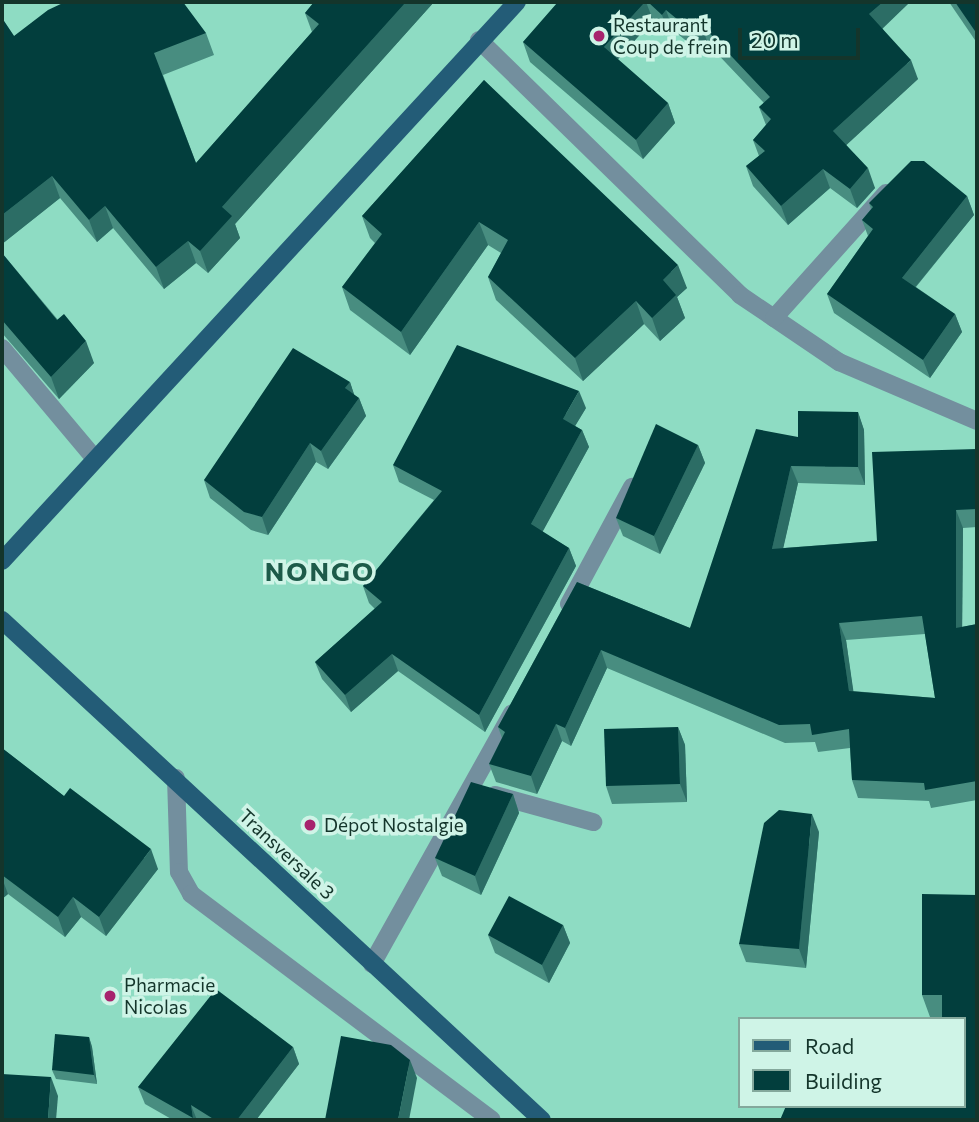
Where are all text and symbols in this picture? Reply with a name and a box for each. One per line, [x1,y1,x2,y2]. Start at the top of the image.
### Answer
place label: Restaurant Coup de frein [613,14,728,58]
scale bar [741,14,864,58]
text: 20 m [751,27,799,52]
marker: Restaurant Coup de frein [591,28,607,44]
district label: NONGO [265,555,375,587]
street label: Transversale 3 [235,804,339,904]
place label: Dépot Nostalgie [324,814,464,836]
marker: Dépot Nostalgie [302,817,318,833]
place label: Pharmacie Nicolas [124,974,215,1018]
marker: Pharmacie Nicolas [102,988,118,1004]
legend [738,1017,965,1108]
text: Road [805,1033,854,1058]
text: Building [805,1068,882,1093]

